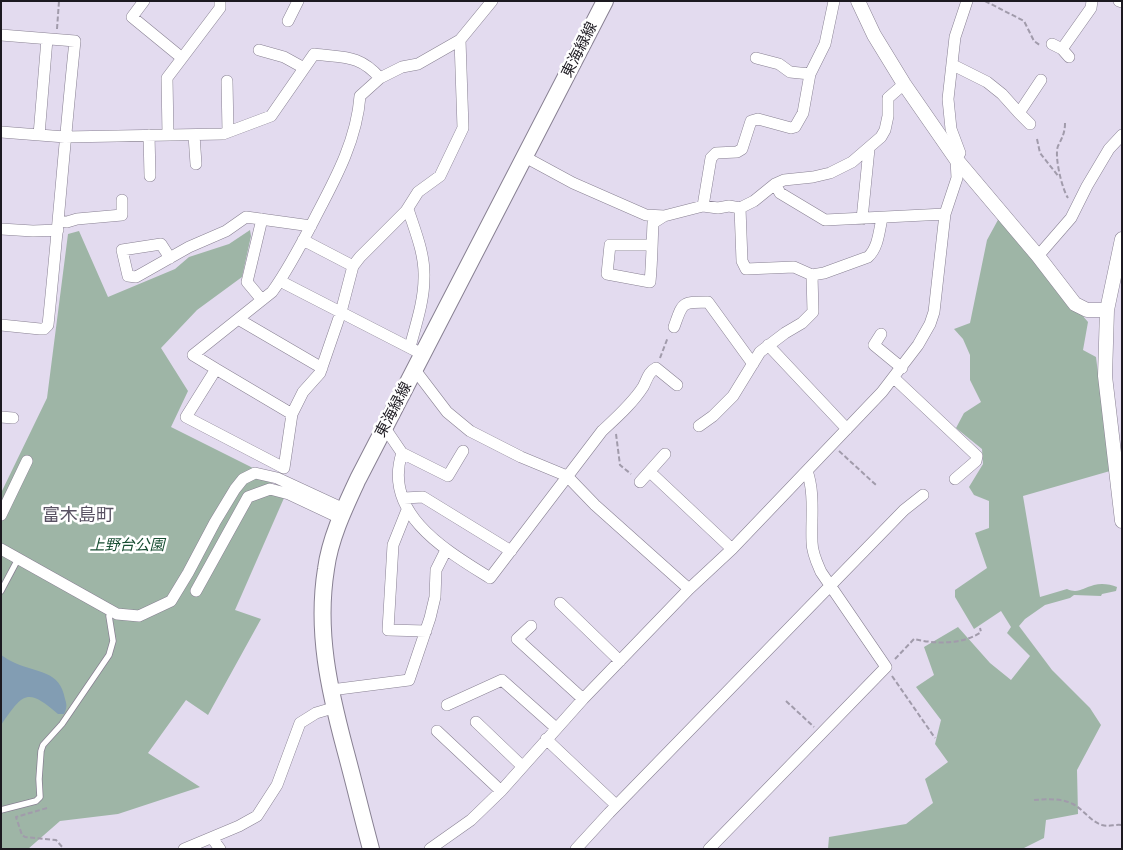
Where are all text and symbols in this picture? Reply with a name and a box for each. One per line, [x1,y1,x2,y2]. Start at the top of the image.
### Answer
street label: 東海緑線 [558,19,602,81]
street label: 東海緑線 [372,379,416,441]
district label: 富木島町 [42,505,114,527]
park label: 上野台公園 [90,537,164,555]

